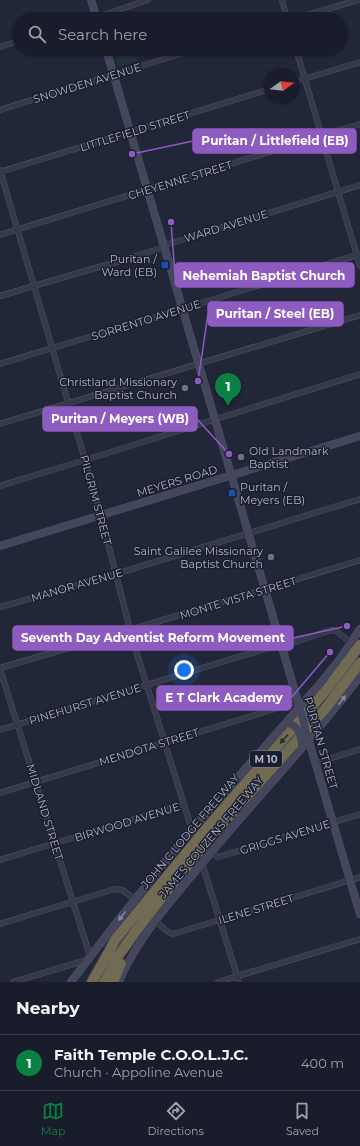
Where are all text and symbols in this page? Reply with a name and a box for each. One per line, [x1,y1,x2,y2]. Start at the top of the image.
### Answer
search box [12,12,348,56]
icon: search [26,23,48,45]
text: Search here [58,25,147,44]
street label: SNOWDEN AVENUE [31,60,143,106]
north arrow [264,68,300,104]
street label: LITTLEFIELD STREET [78,107,192,154]
callout: Puritan / Littlefield (EB) [193,129,356,153]
text: Puritan / Littlefield (EB) [201,133,349,148]
street label: CHEYENNE STREET [126,157,234,203]
street label: WARD AVENUE [182,207,270,245]
place label: Puritan / Ward (EB) [101,252,158,279]
marker: Puritan / Ward (EB) [160,260,170,270]
callout: Nehemiah Baptist Church [175,263,354,287]
text: Nehemiah Baptist Church [183,268,345,283]
street label: SORRENTO AVENUE [89,297,203,343]
callout: Puritan / Steel (EB) [208,302,343,326]
text: Puritan / Steel (EB) [216,306,334,321]
pin: 1 [215,373,241,406]
place label: Christland Missionary Baptist Church [59,375,177,402]
marker: Christland Missionary Baptist Church [180,383,190,393]
callout: Puritan / Meyers (WB) [43,407,197,431]
text: Puritan / Meyers (WB) [51,411,189,426]
place label: Old Landmark Baptist [249,444,329,471]
marker: Old Landmark Baptist [236,452,246,462]
street label: PILGRIM STREET [77,453,115,547]
street label: MEYERS ROAD [135,462,219,500]
place label: Puritan / Meyers (EB) [240,480,305,507]
marker: Puritan / Meyers (EB) [227,488,237,498]
place label: Saint Galilee Missionary Baptist Church [134,544,263,571]
marker: Saint Galilee Missionary Baptist Church [266,552,276,562]
street label: MANOR AVENUE [30,565,124,605]
street label: MONTE VISTA STREET [178,573,299,622]
callout: Seventh Day Adventist Reform Movement [13,626,293,650]
text: Seventh Day Adventist Reform Movement [21,630,286,645]
your location [174,660,194,680]
street label: PINEHURST AVENUE [27,680,143,728]
callout: E T Clark Academy [157,686,291,710]
text: E T Clark Academy [165,690,284,705]
street label: PURITAN STREET [301,695,341,791]
one-way arrow [337,695,346,706]
street label: MENDOTA STREET [97,725,201,769]
one-way arrow [280,734,289,744]
road number: M 10 [250,751,282,767]
street label: MIDLAND STREET [24,762,67,863]
street label: JOHN C LODGE FREEWAY [137,771,242,892]
street label: JAMES COUZENS FREEWAY [155,773,266,902]
street label: BIRWOOD AVENUE [73,799,181,845]
street label: GRIGGS AVENUE [238,817,332,857]
street label: ILENE STREET [217,891,296,927]
one-way arrow [117,910,126,921]
text: Nearby [16,998,80,1018]
text: Faith Temple C.O.O.L.J.C. [54,1045,248,1064]
text: 1 [26,1055,32,1071]
text: 400 m [301,1055,344,1071]
text: Church · Appoline Avenue [54,1064,223,1080]
tab: Map [41,1100,65,1138]
tab: Directions [148,1100,204,1138]
tab: Saved [286,1100,319,1138]

